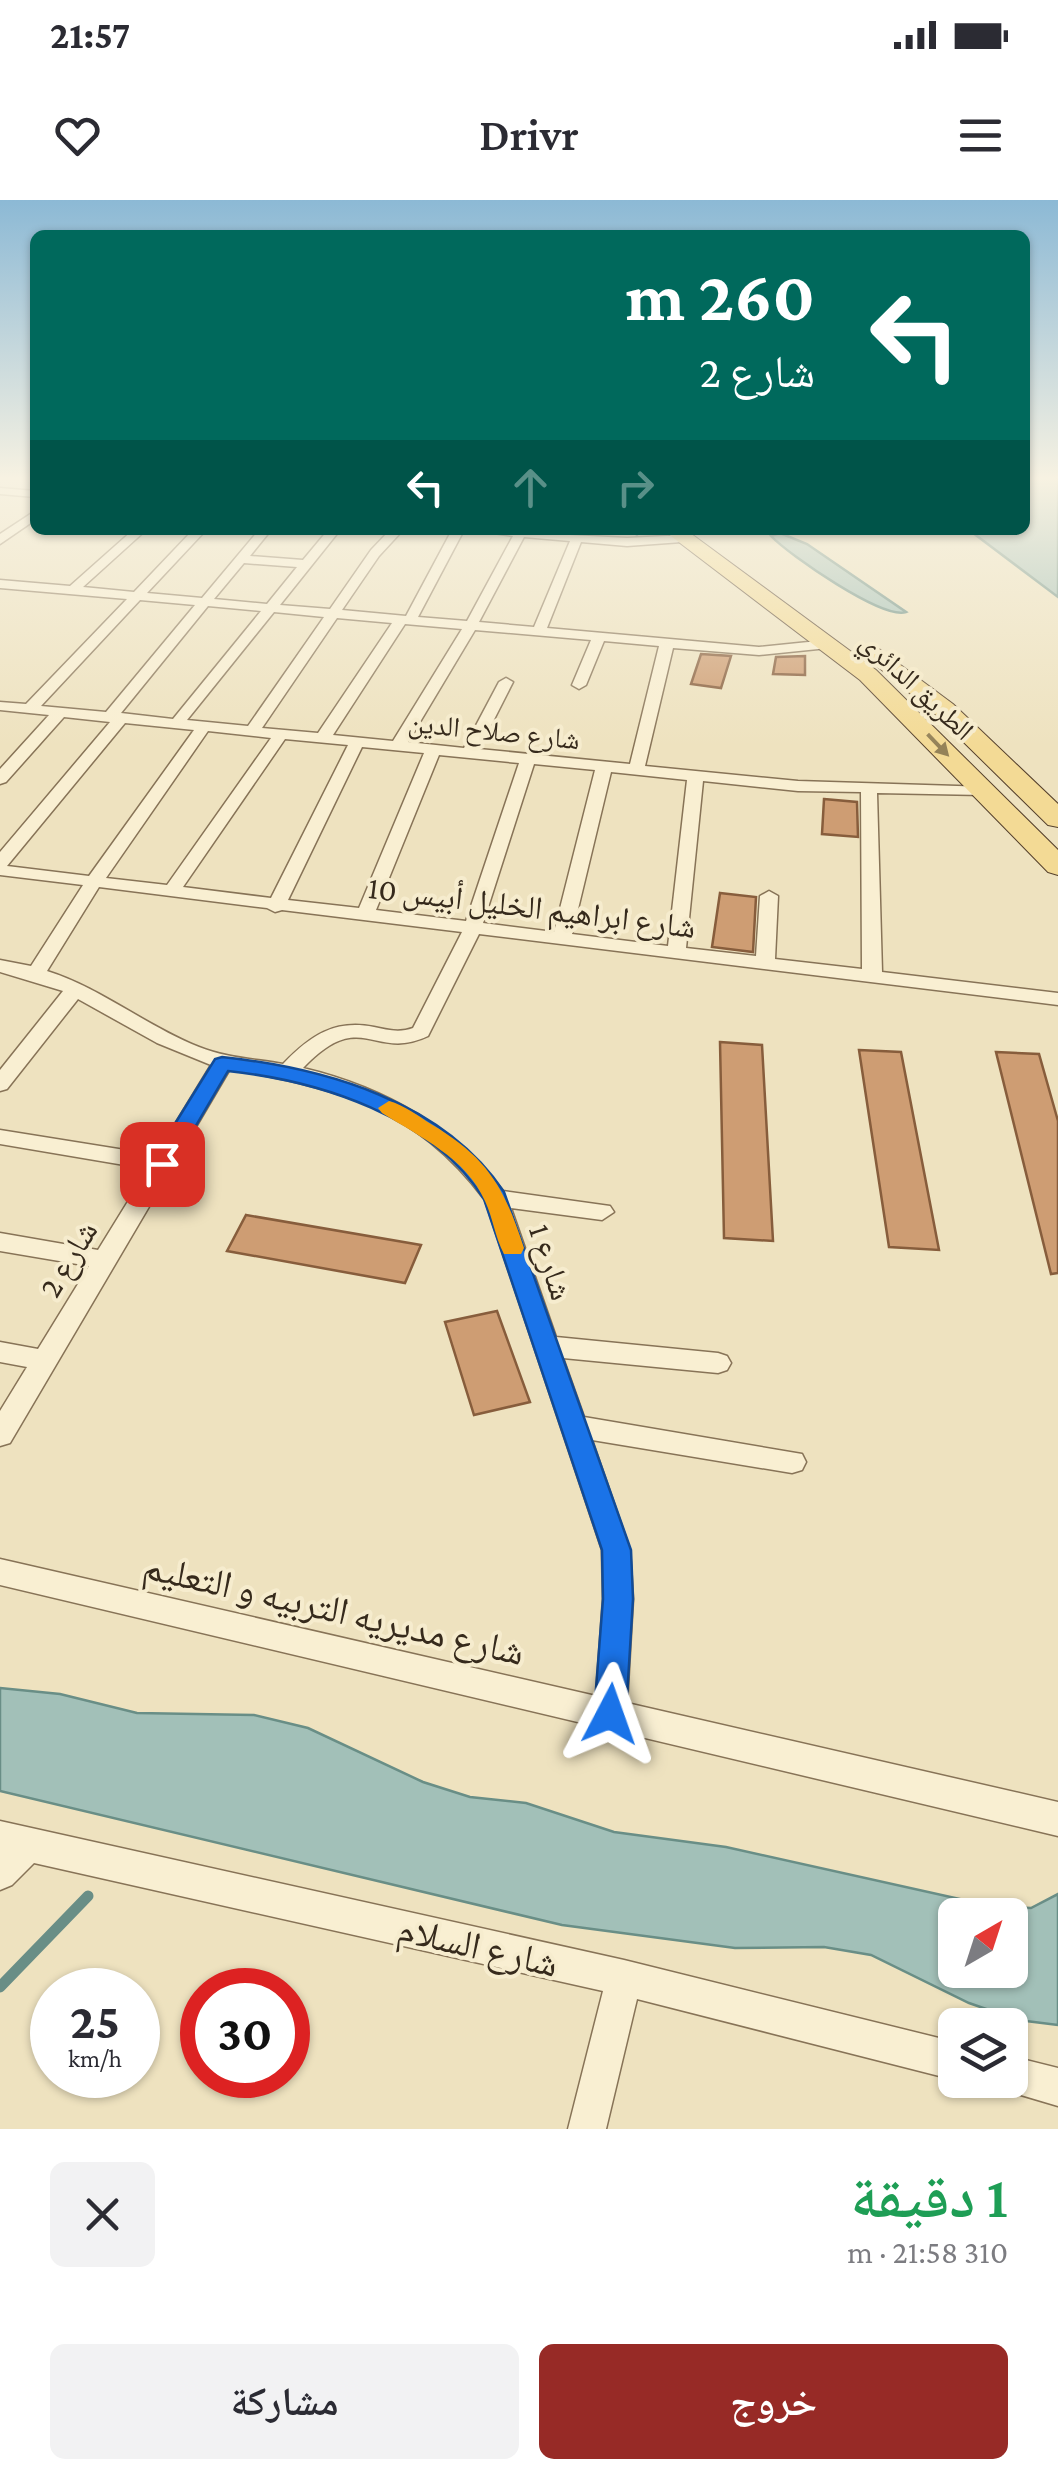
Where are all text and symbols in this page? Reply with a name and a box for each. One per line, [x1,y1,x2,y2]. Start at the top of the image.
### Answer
text: 21:57 [50,14,130,56]
icon: heart [50,108,105,163]
icon: menu [953,108,1008,163]
text: Drivr [479,110,579,160]
text: 260 m [626,257,815,335]
icon: left [850,270,980,400]
text: شارع 2 [700,347,815,397]
icon: left [398,460,453,515]
icon: ahead [503,460,558,515]
icon: right [608,460,663,515]
street label: الطريق الدائري [849,626,980,751]
street label: شارع صلاح الدين [406,707,581,757]
one-way arrow [926,733,950,756]
street label: شارع ابراهيم الخليل أبيس 10 [366,869,698,948]
pin [120,1122,205,1207]
icon: arrive [135,1137,190,1192]
street label: شارع 2 [31,1215,106,1304]
street label: شارع 1 [520,1220,580,1305]
street label: شارع مديريه التربيه و التعليم [139,1545,528,1677]
position arrow [558,1662,662,1766]
north arrow [938,1898,1028,1988]
map controls [938,1898,1028,2098]
street label: شارع السلام [393,1907,562,1989]
speed limit sign: 30 [180,1968,310,2098]
text: 25 [70,1993,120,2049]
button: layers [938,2008,1028,2098]
text: km/h [68,2045,122,2072]
button: close [50,2162,155,2267]
text: 1 دقيقة [850,2163,1008,2230]
text: 310 m · 21:58 [847,2234,1008,2270]
button: مشاركة [50,2344,519,2459]
button: خروج [539,2344,1008,2459]

